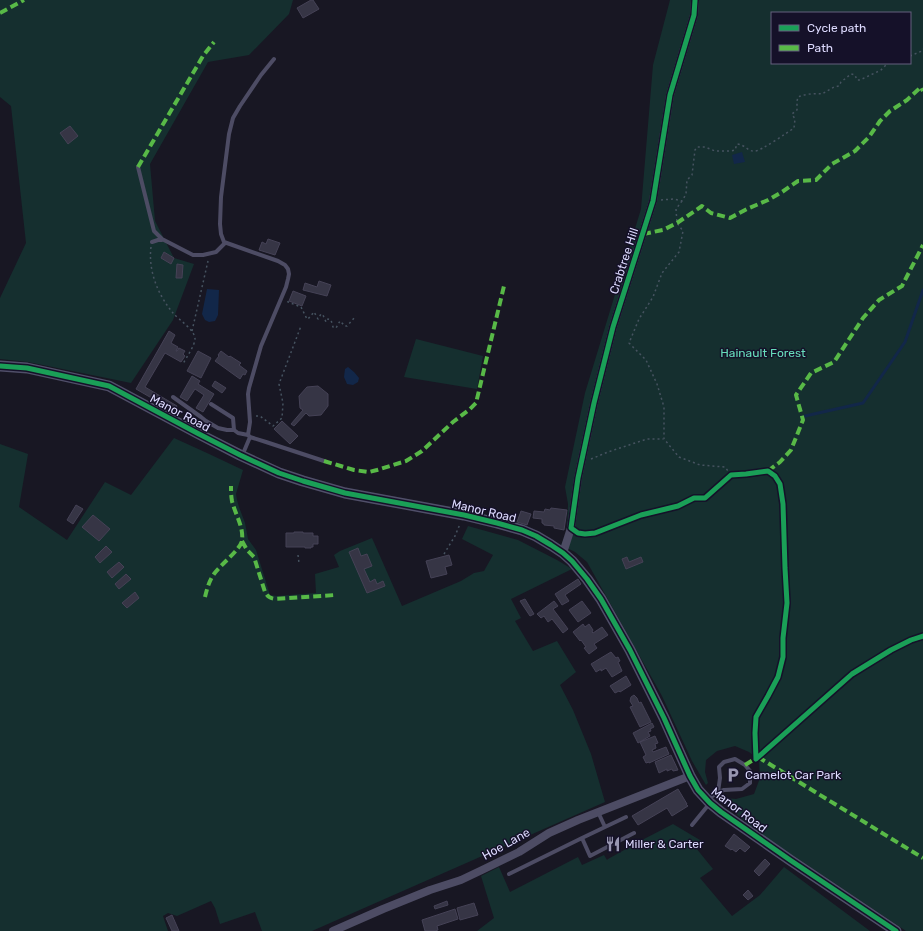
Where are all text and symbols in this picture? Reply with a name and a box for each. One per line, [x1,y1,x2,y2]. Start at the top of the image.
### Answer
legend [771,12,911,64]
text: Cycle path [807,21,866,35]
text: Path [807,41,833,55]
street label: Crabtree Hill [607,226,641,296]
park label: Hainault Forest [720,346,806,360]
street label: Manor Road [148,391,212,435]
street label: Manor Road [450,497,518,525]
parking icon: Camelot Car Park [724,766,742,784]
place label: Camelot Car Park [745,768,842,782]
street label: Manor Road [708,785,770,835]
street label: Hoe Lane [480,825,533,863]
restaurant icon: Miller & Carter [604,835,622,853]
place label: Miller & Carter [625,837,704,851]

